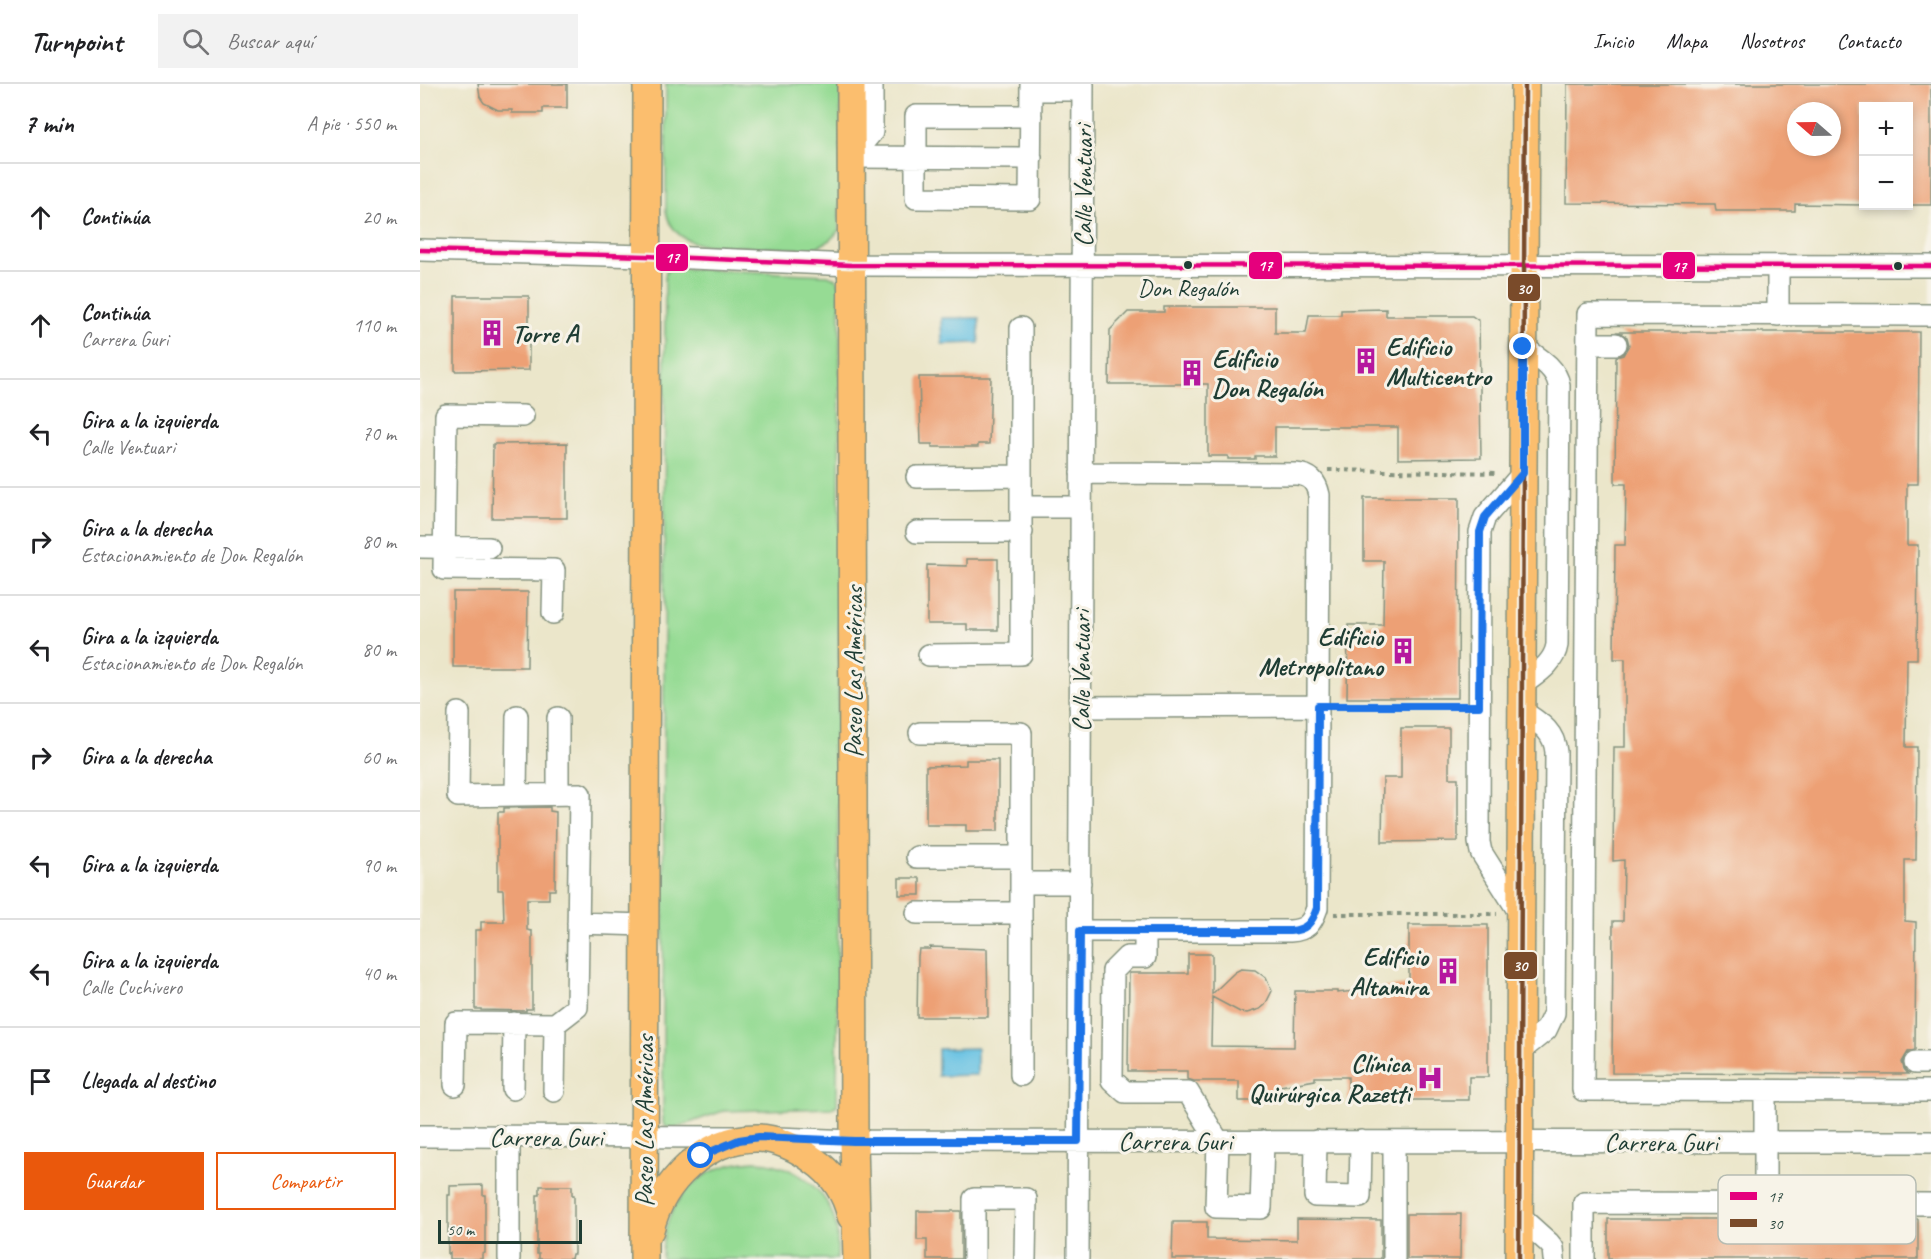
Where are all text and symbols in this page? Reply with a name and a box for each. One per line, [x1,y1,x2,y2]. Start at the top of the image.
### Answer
search box [158,14,578,68]
text: Turnpoint [30,24,122,59]
icon: search [179,25,212,58]
text: Buscar aquí [227,27,313,55]
text: Inicio [1593,28,1633,54]
text: Mapa [1666,28,1707,54]
text: Nosotros [1740,28,1804,54]
text: Contacto [1837,28,1901,54]
north arrow [1787,102,1841,156]
map controls [1859,102,1913,210]
button: + [1859,102,1913,156]
text: 7 min [24,107,74,140]
text: A pie · 550 m [307,111,396,136]
street label: Calle Ventuari [1067,122,1100,247]
button: − [1859,156,1913,210]
icon: ahead [24,201,57,234]
text: Continúa [81,203,149,231]
text: 20 m [362,205,396,230]
line badge: 17 [655,243,689,272]
text: 17 [665,248,681,268]
line badge: 17 [1248,251,1283,280]
line badge: 17 [1662,251,1696,280]
text: 17 [1258,256,1274,276]
text: 17 [1672,257,1688,277]
marker: Don Regalón [1182,259,1194,271]
unlabelled marker [1892,260,1904,272]
place label: Don Regalón [1138,273,1240,303]
line badge: 30 [1507,273,1541,302]
text: 30 [1517,279,1533,299]
text: Continúa [81,299,149,327]
icon: ahead [24,309,57,342]
text: 110 m [353,313,396,338]
place label: Torre A [512,317,580,350]
building icon: Torre A [477,318,507,348]
text: Carrera Guri [81,327,168,352]
place label: Edificio Multicentro [1386,330,1492,393]
route end [1509,333,1535,359]
place label: Edificio Don Regalón [1212,342,1324,405]
building icon: Edificio Multicentro [1351,346,1381,376]
building icon: Edificio Don Regalón [1177,358,1207,388]
text: Gira a la izquierda [81,407,218,435]
icon: left [24,417,57,450]
text: 70 m [362,421,396,446]
text: Calle Ventuari [81,435,175,460]
text: Gira a la derecha [81,515,212,543]
icon: right [24,525,57,558]
text: 80 m [362,529,396,554]
text: Estacionamiento de Don Regalón [81,543,302,568]
street label: Paseo Las Américas [837,584,870,758]
street label: Calle Ventuari [1065,607,1098,732]
place label: Edificio Metropolitano [1258,620,1385,683]
text: Gira a la izquierda [81,623,218,651]
icon: left [24,633,57,666]
building icon: Edificio Metropolitano [1388,636,1418,666]
text: 80 m [362,637,396,662]
text: Estacionamiento de Don Regalón [81,651,302,676]
icon: right [24,741,57,774]
text: Gira a la derecha [81,743,212,771]
text: 60 m [362,745,396,770]
icon: left [24,849,57,882]
text: Gira a la izquierda [81,851,218,879]
text: 90 m [362,853,396,878]
place label: Edificio Altamira [1350,940,1430,1003]
text: Gira a la izquierda [81,947,218,975]
line badge: 30 [1503,951,1538,980]
building icon: Edificio Altamira [1433,956,1463,986]
text: 30 [1513,956,1529,976]
icon: left [24,957,57,990]
text: 40 m [362,961,396,986]
text: Calle Cuchivero [81,975,182,1000]
street label: Paseo Las Américas [628,1033,661,1207]
place label: Clínica Quirúrgica Razetti [1249,1047,1413,1110]
hospital icon: Clínica Quirúrgica Razetti [1415,1063,1445,1093]
icon: arrive [24,1065,57,1098]
text: Llegada al destino [81,1067,215,1095]
street label: Carrera Guri [489,1121,606,1154]
street label: Carrera Guri [1118,1125,1235,1158]
street label: Carrera Guri [1604,1126,1721,1159]
route start [687,1142,713,1168]
button: Guardar [24,1152,204,1210]
button: Compartir [216,1152,396,1210]
legend [1718,1175,1916,1244]
text: 17 [1768,1187,1783,1207]
text: 30 [1768,1214,1784,1234]
scale bar [438,1217,582,1244]
text: 50 m [447,1220,474,1240]

